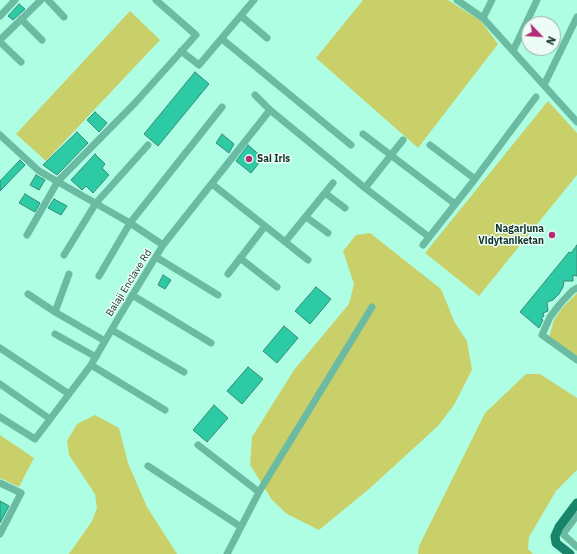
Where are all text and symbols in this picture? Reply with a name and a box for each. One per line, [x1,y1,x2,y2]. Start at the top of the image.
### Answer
north arrow [521,16,561,56]
text: N [543,34,559,47]
place label: Sai Iris [257,153,290,165]
marker: Sai Iris [244,154,254,164]
place label: Nagarjuna Vidytaniketan [478,223,544,246]
marker: Nagarjuna Vidytaniketan [547,230,557,240]
street label: Balaji Enclave Rd [104,247,154,319]

